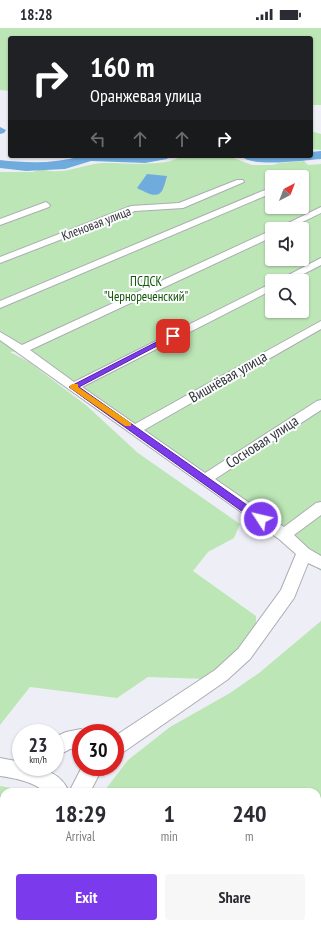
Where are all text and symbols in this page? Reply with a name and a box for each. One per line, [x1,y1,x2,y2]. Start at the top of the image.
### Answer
text: 18:28 [20,5,52,24]
text: 160 m [90,48,154,85]
icon: right [24,52,76,104]
text: Оранжевая улица [90,84,202,107]
icon: left [87,128,109,150]
icon: ahead [129,128,151,150]
icon: ahead [171,128,193,150]
icon: right [213,128,235,150]
north arrow [265,170,309,214]
map controls [265,170,309,318]
street label: Кленовая улица [59,202,133,244]
button: sound [265,222,309,266]
park label: ПСДСК "Чернореченский" [104,273,188,305]
button: search [265,274,309,318]
pin [156,319,190,353]
icon: arrive [162,325,184,347]
street label: Вишнёвая улица [185,347,270,407]
street label: Сосновая улица [222,411,302,472]
position arrow [240,498,282,540]
speed limit sign: 30 [72,724,124,776]
text: 23 [28,732,48,758]
text: km/h [29,753,47,766]
text: 18:29 [54,798,106,829]
text: 1 [163,798,175,829]
text: 240 [232,798,267,829]
text: Arrival [66,828,95,845]
text: min [161,828,178,845]
text: m [245,828,254,845]
button: Exit [16,874,157,920]
button: Share [165,874,305,920]

